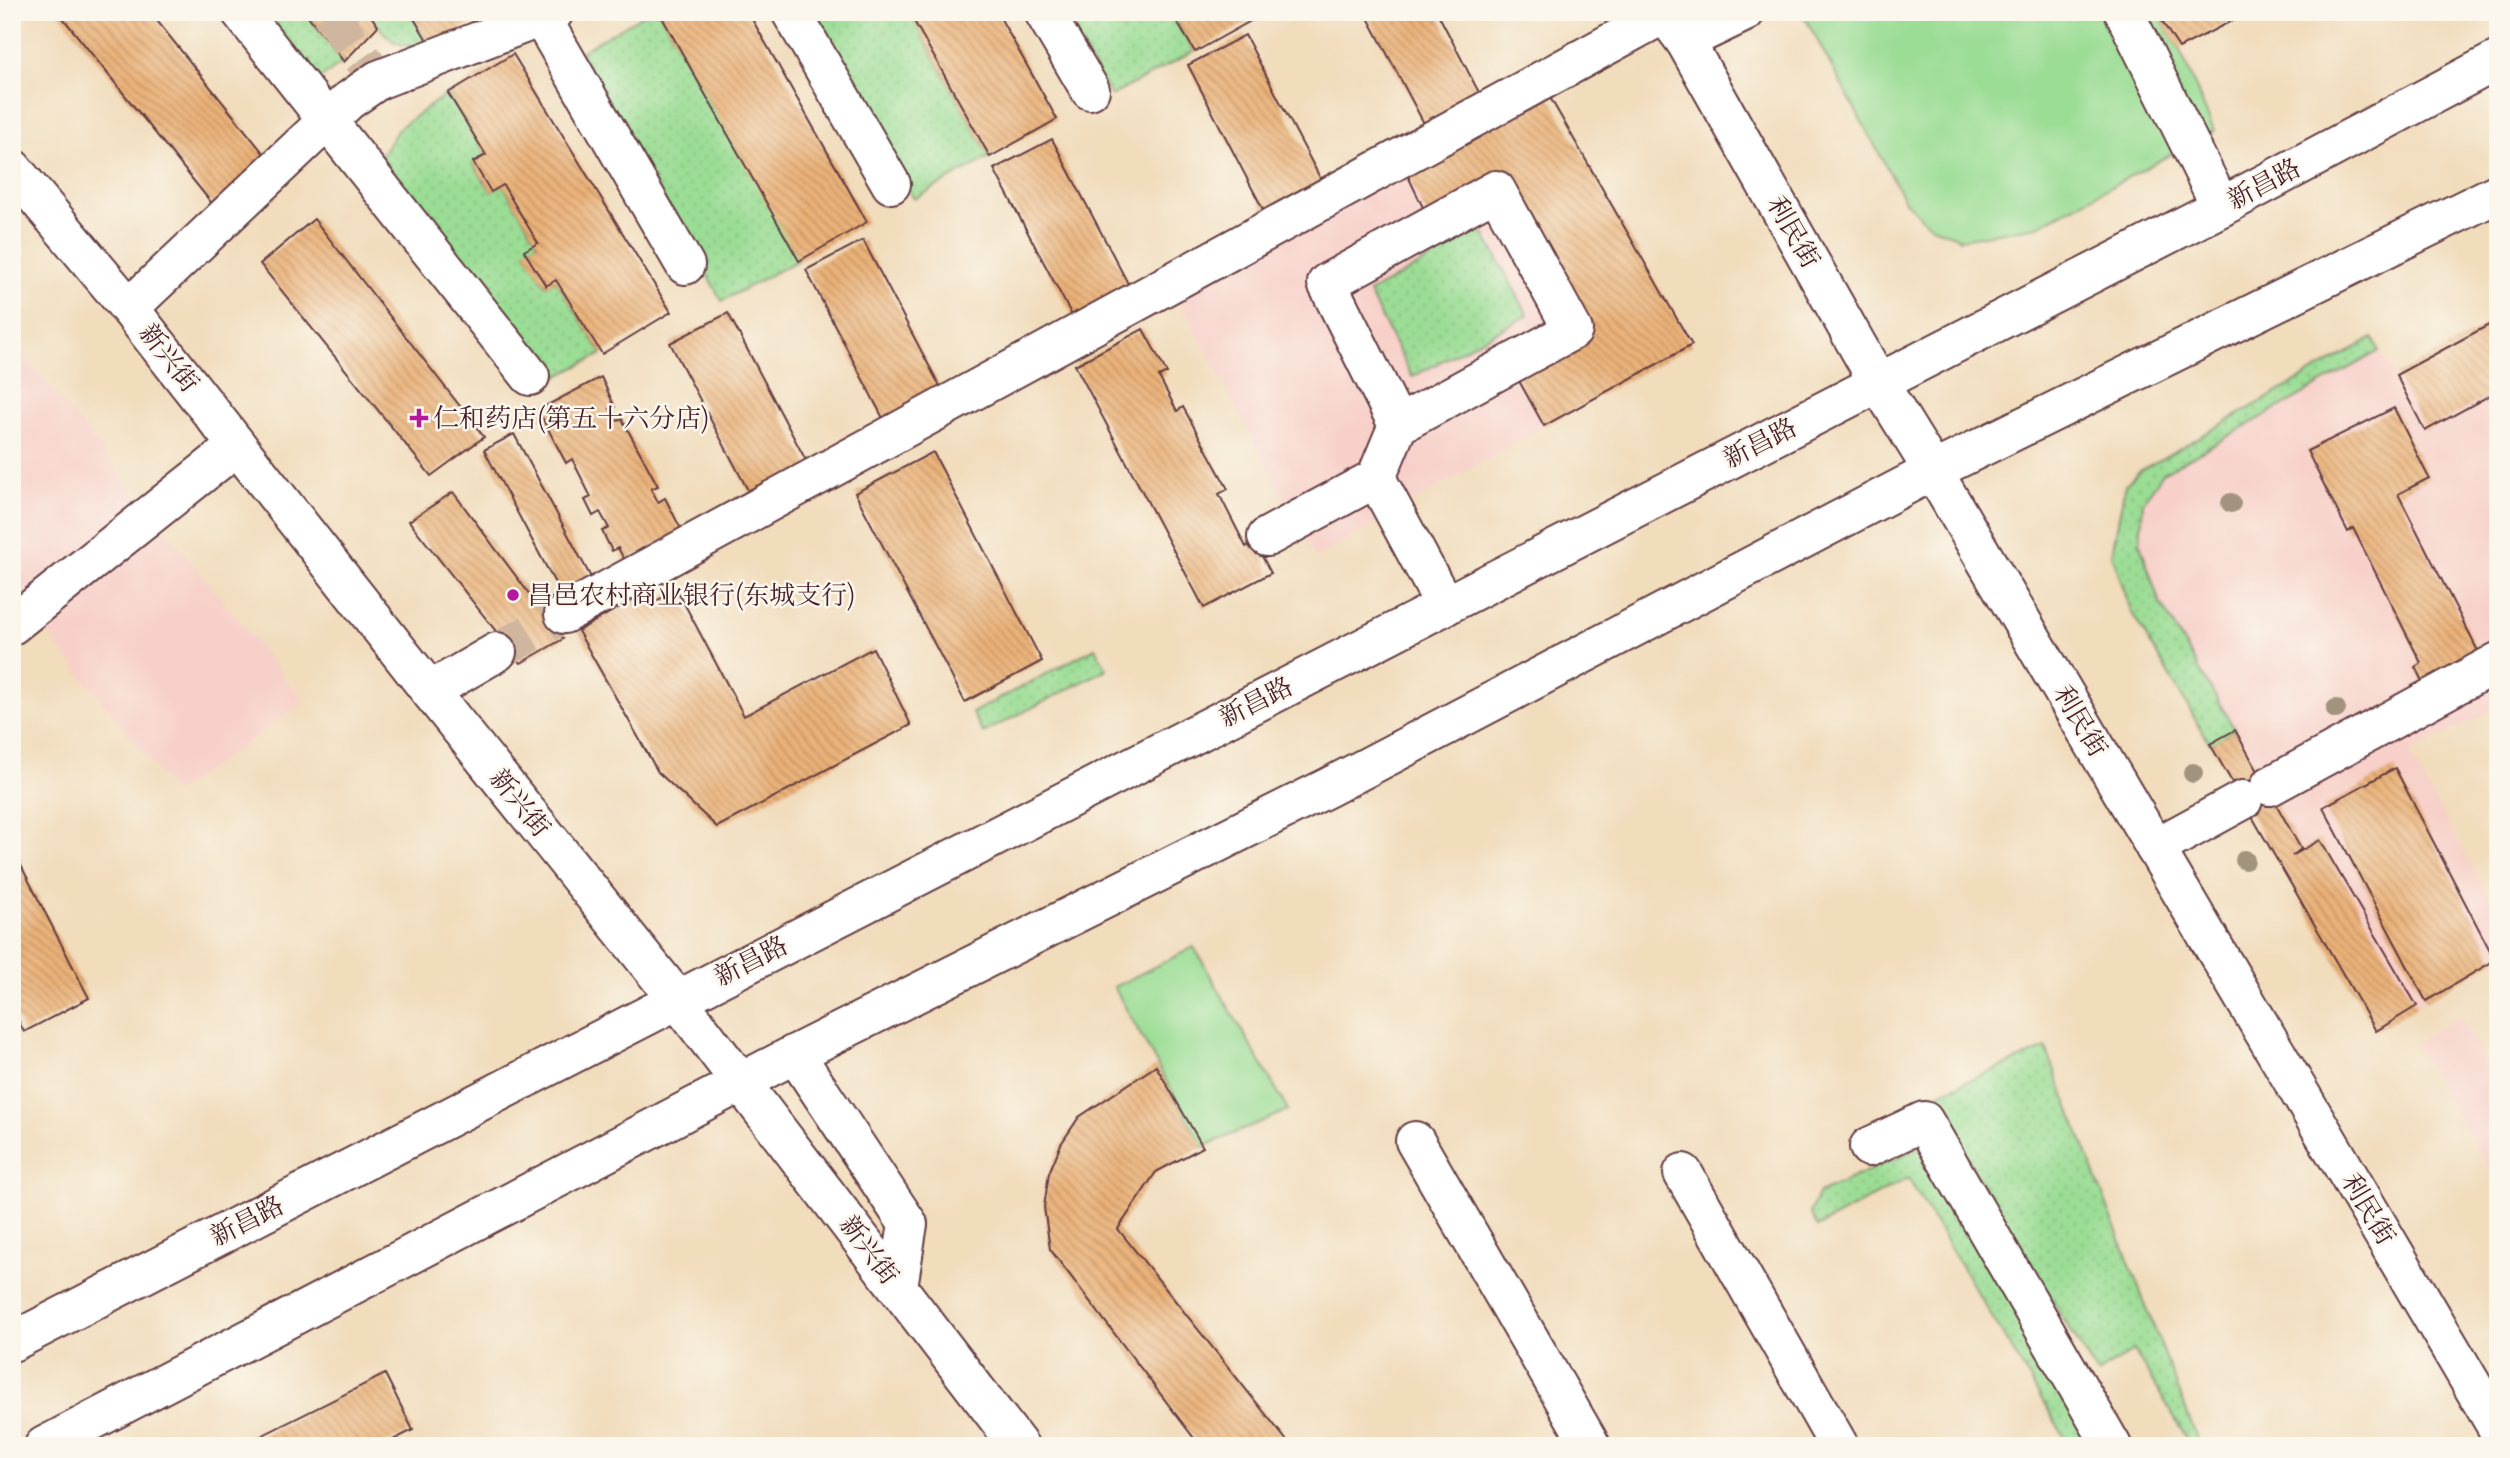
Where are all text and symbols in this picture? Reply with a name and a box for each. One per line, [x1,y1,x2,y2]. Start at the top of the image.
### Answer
street label: 新昌路 [2221,150,2307,218]
street label: 利民街 [1758,189,1828,275]
street label: 新兴街 [131,316,207,400]
place label: 仁和药店(第五十六分店) [433,401,710,436]
marker: 仁和药店(第五十六分店) [411,410,427,426]
street label: 新昌路 [1717,410,1803,476]
place label: 昌邑农村商业银行(东城支行) [527,578,856,613]
marker: 昌邑农村商业银行(东城支行) [505,587,521,603]
street label: 新昌路 [1213,669,1299,735]
street label: 利民街 [2045,679,2115,763]
street label: 新兴街 [482,762,558,844]
street label: 新昌路 [708,928,794,994]
street label: 利民街 [2333,1167,2403,1251]
street label: 新昌路 [204,1188,290,1254]
street label: 新兴街 [832,1208,906,1292]

